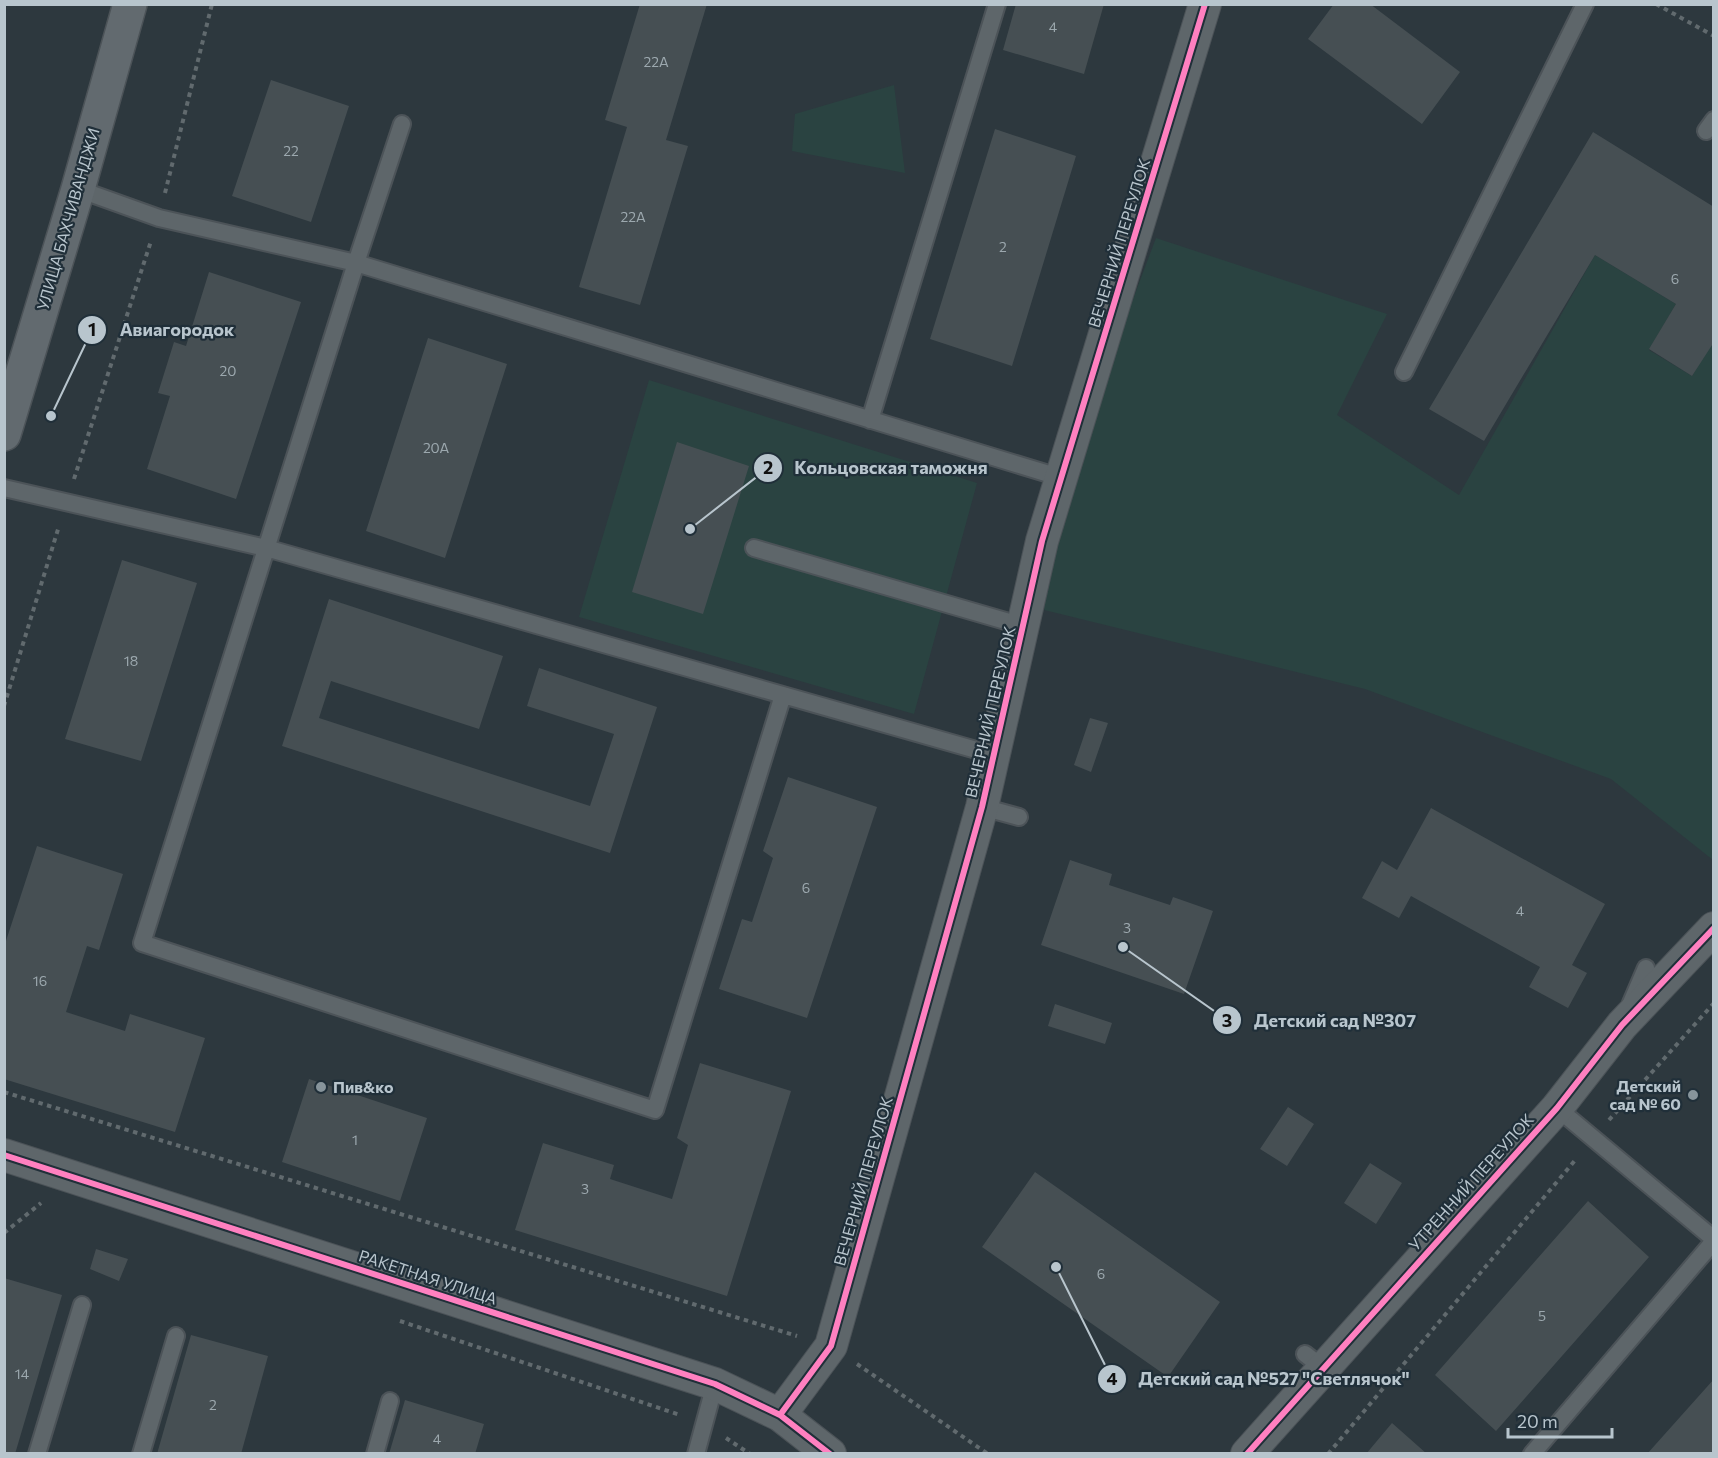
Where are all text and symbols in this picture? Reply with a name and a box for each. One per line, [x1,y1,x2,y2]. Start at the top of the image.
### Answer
house number: 4 [1049,18,1058,35]
house number: 22А [643,53,669,70]
street label: УЛИЦА БАХЧИВАНДЖИ [32,125,103,312]
house number: 22 [283,142,299,159]
street label: ВЕЧЕРНИЙ ПЕРЕУЛОК [1084,156,1153,330]
house number: 22А [620,208,646,225]
house number: 2 [999,238,1007,255]
house number: 6 [1671,270,1679,287]
callout: Авиагородок [77,312,246,348]
text: 1 [88,318,96,340]
text: Авиагородок [120,318,235,340]
house number: 20 [220,362,236,379]
house number: 20А [423,439,449,456]
callout: Кольцовская таможня [753,450,1000,486]
text: 2 [763,456,773,478]
text: Кольцовская таможня [794,456,988,478]
street label: ВЕЧЕРНИЙ ПЕРЕУЛОК [961,624,1019,800]
house number: 18 [124,652,138,669]
house number: 6 [802,879,810,896]
house number: 4 [1516,902,1525,919]
house number: 3 [1123,919,1131,936]
house number: 16 [33,972,47,989]
callout: Детский сад №307 [1212,1002,1428,1038]
text: 3 [1222,1009,1232,1031]
text: Детский сад №307 [1254,1009,1416,1031]
place label: Детский сад № 60 [1610,1076,1681,1113]
place label: Пив&ко [333,1077,394,1096]
marker: Пив&ко [314,1080,328,1094]
marker: Детский сад № 60 [1686,1088,1700,1102]
street label: ВЕЧЕРНИЙ ПЕРЕУЛОК [829,1094,896,1268]
street label: УТРЕННИЙ ПЕРЕУЛОК [1404,1109,1537,1254]
house number: 1 [352,1131,358,1148]
house number: 3 [581,1180,589,1197]
street label: РАКЕТНАЯ УЛИЦА [357,1245,500,1308]
house number: 6 [1097,1265,1105,1282]
house number: 5 [1538,1307,1546,1324]
callout: Детский сад №527 "Светлячок" [1097,1361,1422,1397]
house number: 14 [15,1365,30,1382]
text: 4 [1106,1367,1118,1389]
text: Детский сад №527 "Светлячок" [1138,1367,1410,1389]
house number: 2 [209,1396,217,1413]
scale bar [1508,1401,1612,1439]
text: 20 m [1517,1410,1558,1432]
house number: 4 [433,1430,442,1447]

